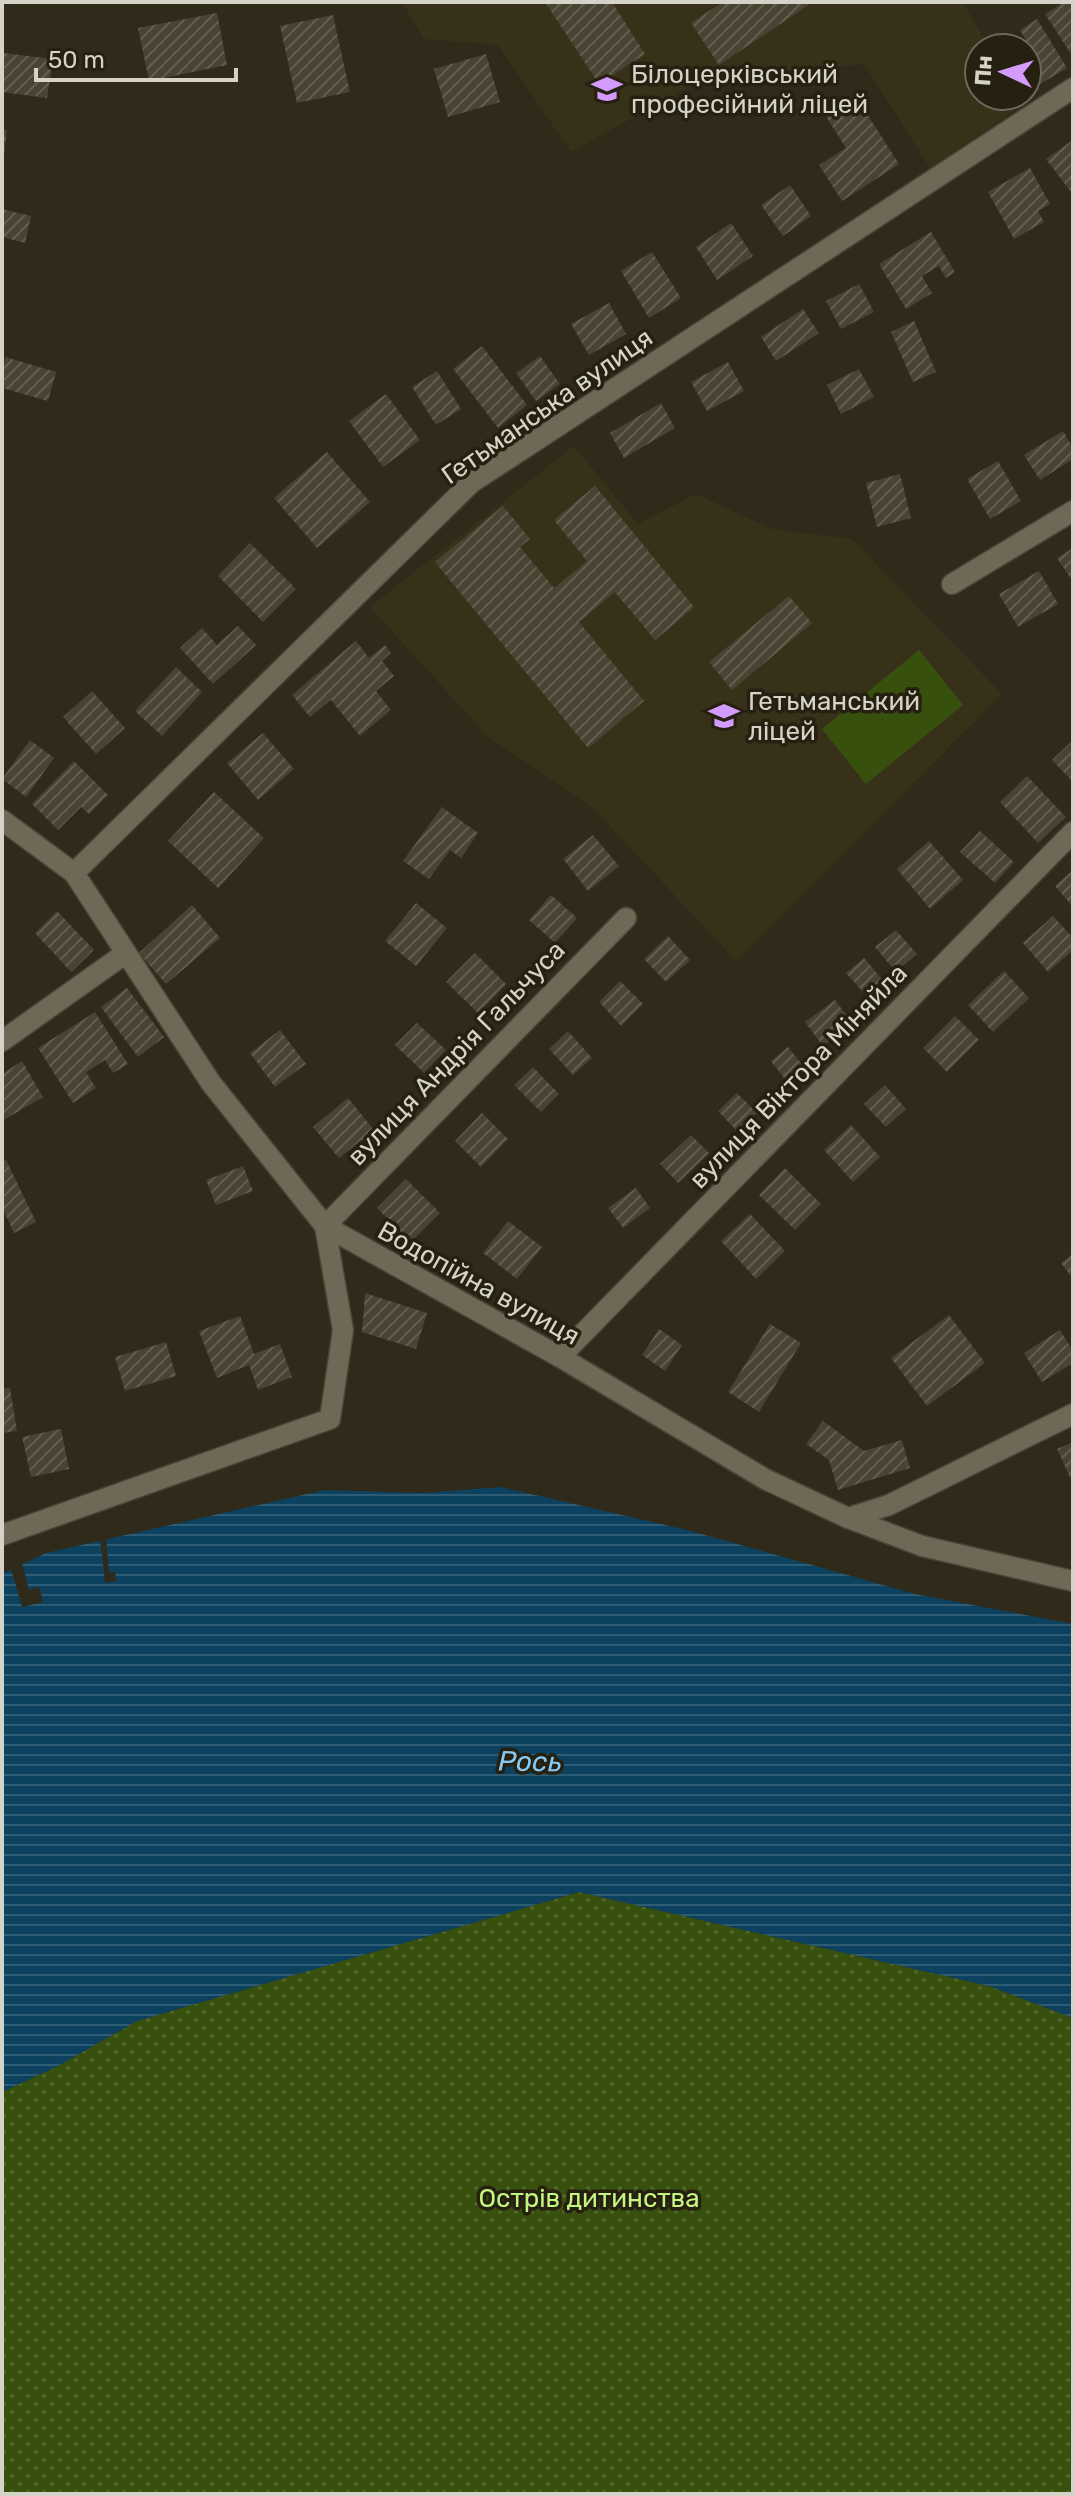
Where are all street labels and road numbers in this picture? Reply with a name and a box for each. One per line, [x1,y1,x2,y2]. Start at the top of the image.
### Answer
street label: Гетьманська вулиця [436,322,659,491]
street label: вулиця Андрія Гальчуса [341,935,572,1172]
street label: вулиця Віктора Міняйла [683,958,914,1195]
street label: Водопійна вулиця [372,1215,585,1352]

